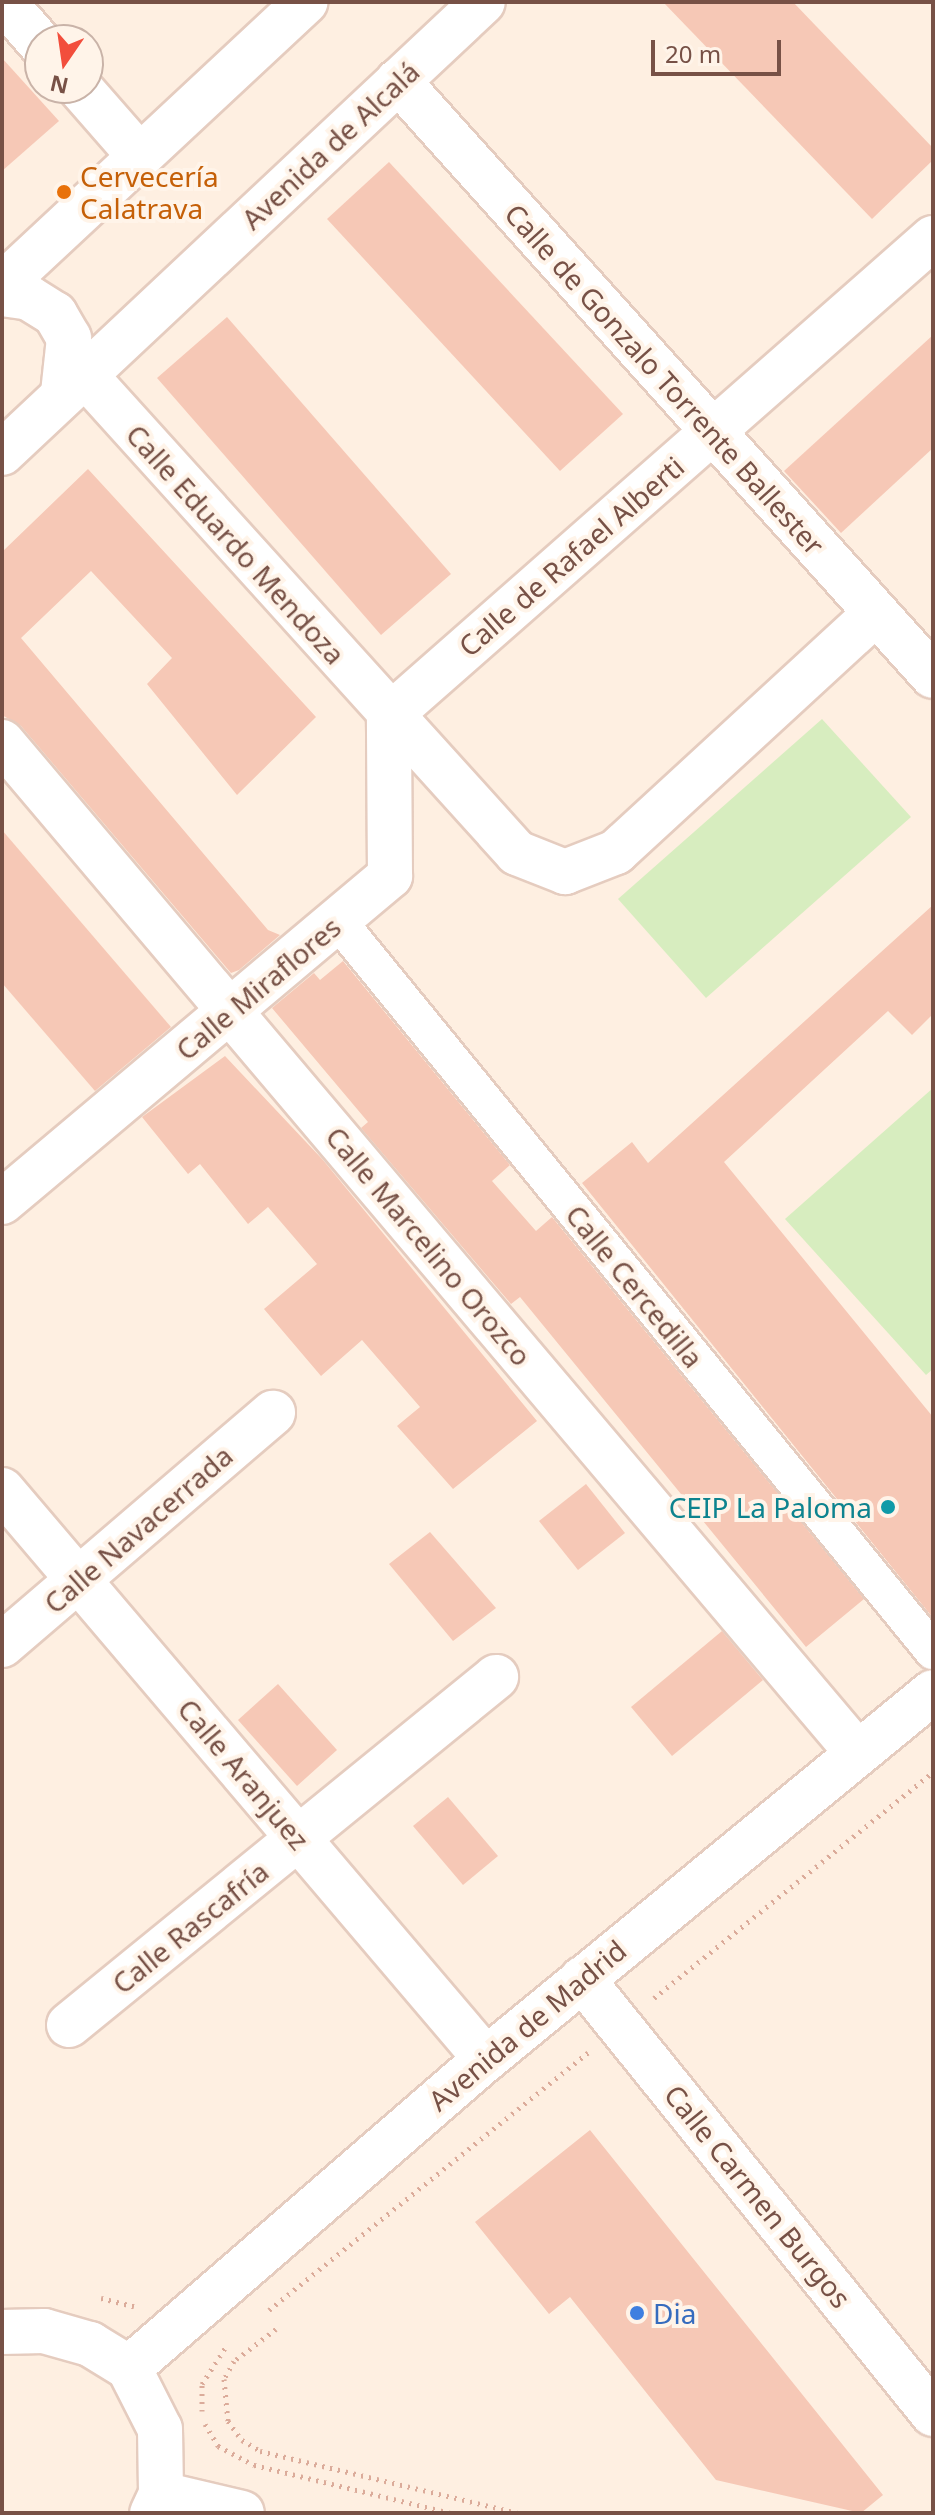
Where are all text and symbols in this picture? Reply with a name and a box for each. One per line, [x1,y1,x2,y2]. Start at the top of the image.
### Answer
north arrow [24,24,104,104]
scale bar [655,24,785,74]
text: 20 m [665,37,721,70]
street label: Avenida de Alcalá [234,54,426,236]
text: N [47,69,71,102]
place label: Cervecería Calatrava [80,159,219,225]
marker: Cervecería Calatrava [55,183,73,201]
street label: Calle de Gonzalo Torrente Ballester [498,197,832,561]
street label: Calle Eduardo Mendoza [120,417,352,671]
street label: Calle de Rafael Alberti [452,449,690,663]
street label: Calle Miraflores [169,909,347,1067]
street label: Calle Marcelino Orozco [319,1120,539,1372]
street label: Calle Cercedilla [559,1198,711,1374]
street label: Calle Navacerrada [37,1438,239,1620]
place label: CEIP La Paloma [669,1490,872,1524]
marker: CEIP La Paloma [879,1498,897,1516]
street label: Calle Aranjuez [171,1692,317,1856]
street label: Calle Rascafría [105,1854,275,2000]
street label: Avenida de Madrid [421,1933,633,2117]
street label: Calle Carmen Burgos [658,2078,858,2314]
place label: Dia [653,2296,696,2330]
marker: Dia [628,2304,646,2322]

